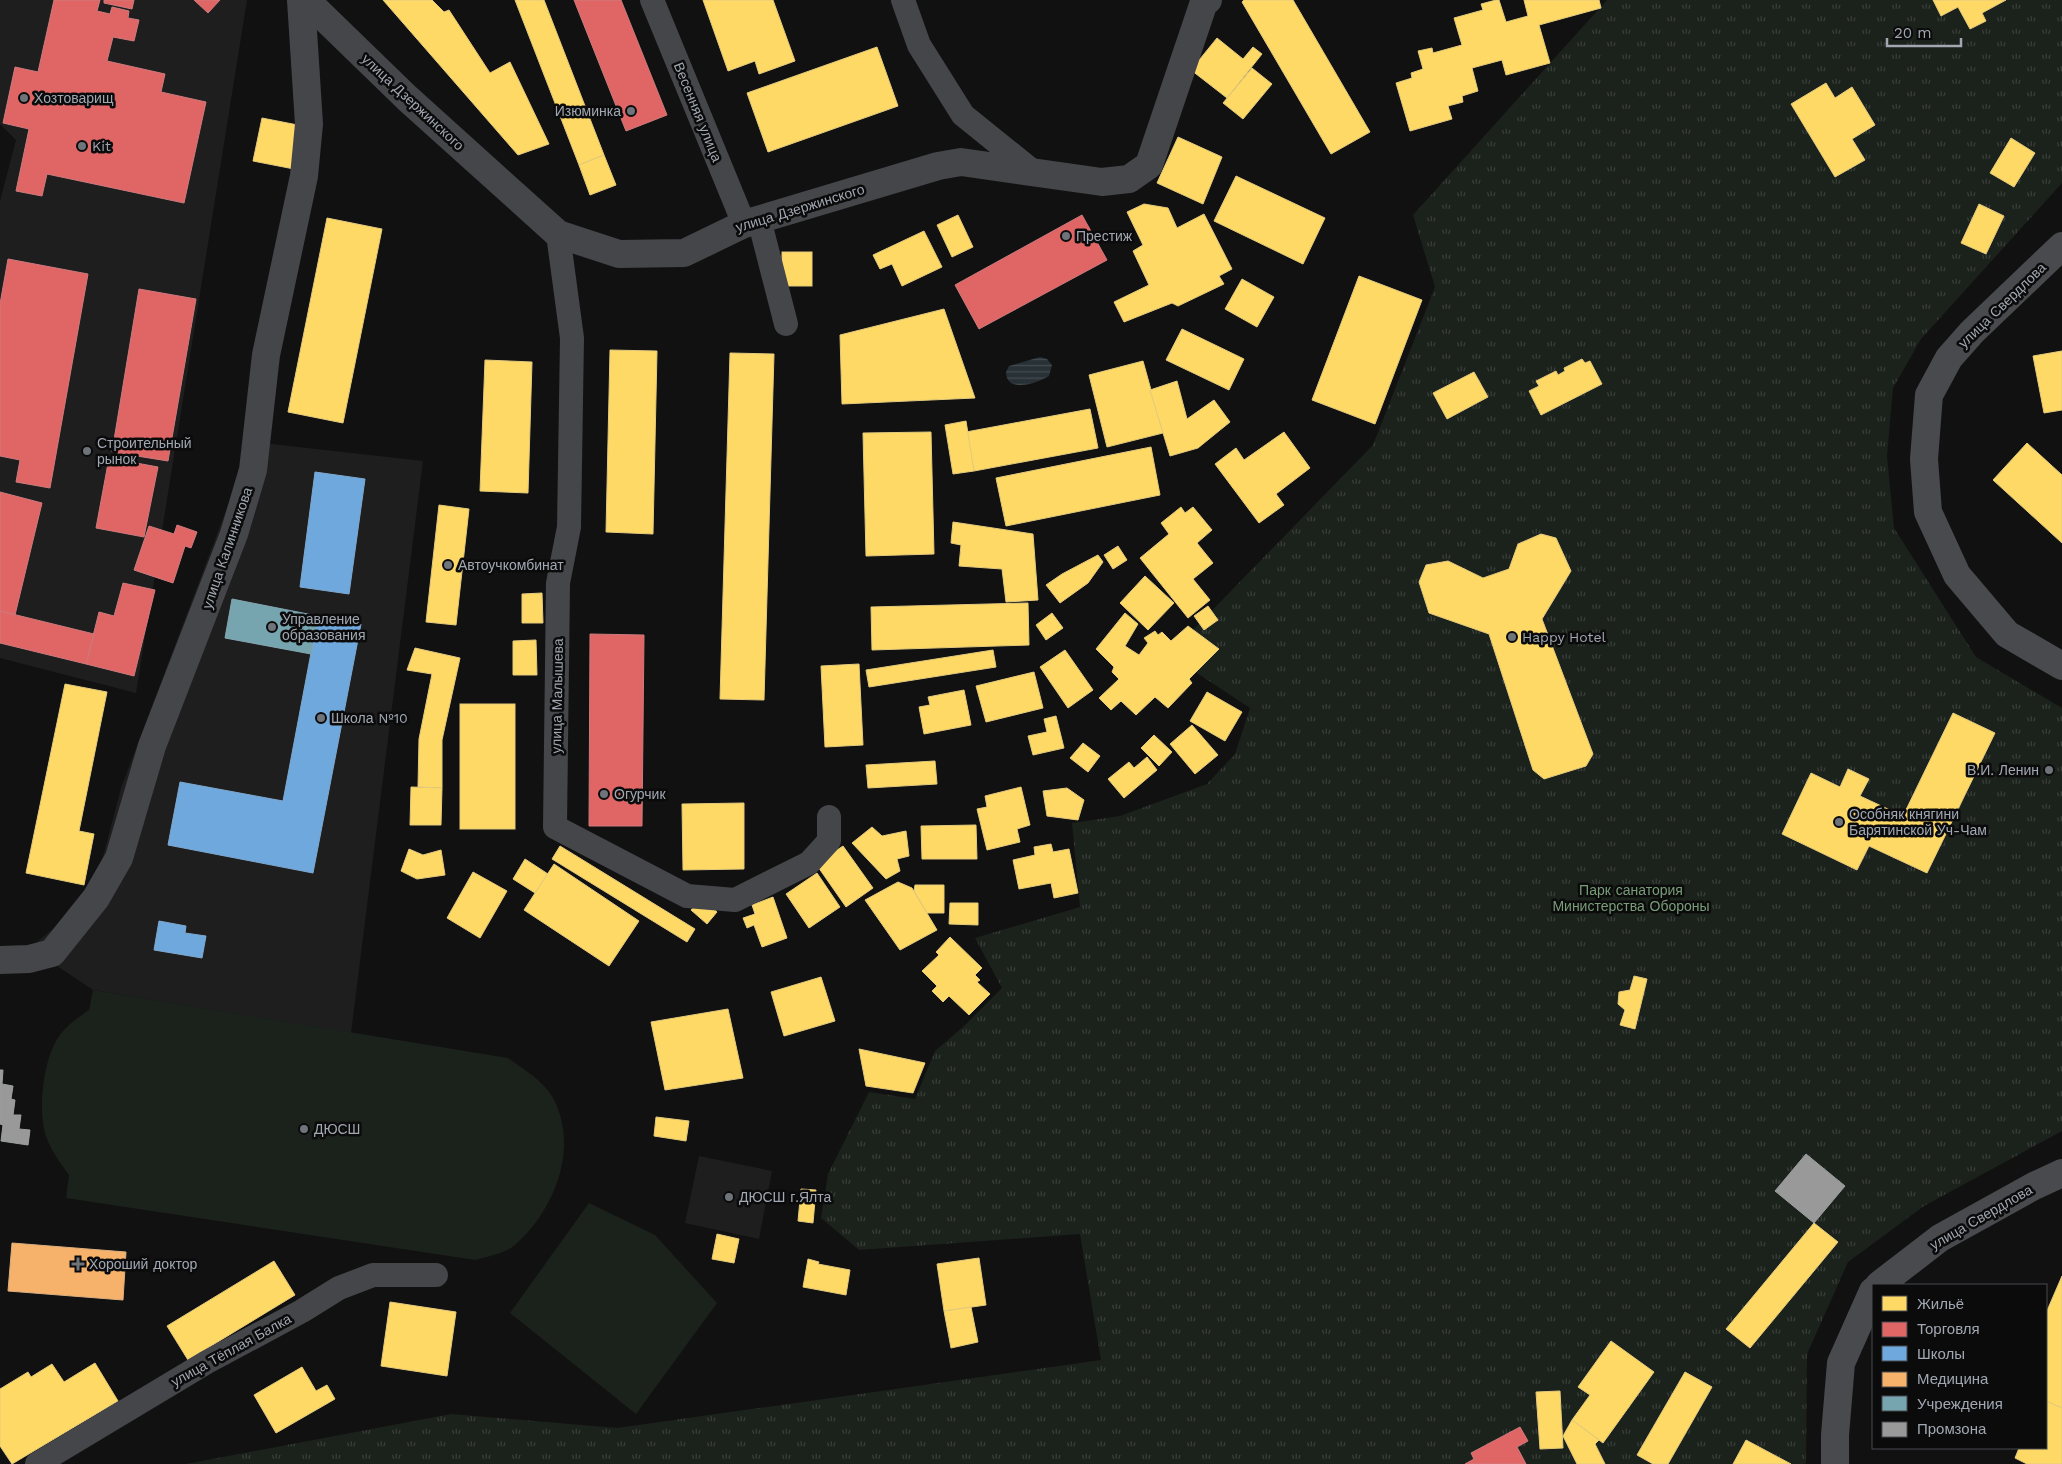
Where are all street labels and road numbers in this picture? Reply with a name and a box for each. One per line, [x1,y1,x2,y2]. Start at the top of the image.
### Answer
street label: улица Дзержинского [359,51,467,154]
street label: Весенняя улица [671,60,725,164]
street label: улица Дзержинского [734,181,866,235]
street label: улица Свердлова [1955,259,2049,351]
street label: улица Калинникова [199,485,255,611]
street label: улица Малышева [548,638,566,754]
street label: улица Свердлова [1927,1181,2035,1253]
street label: улица Тёплая Балка [168,1310,294,1390]

